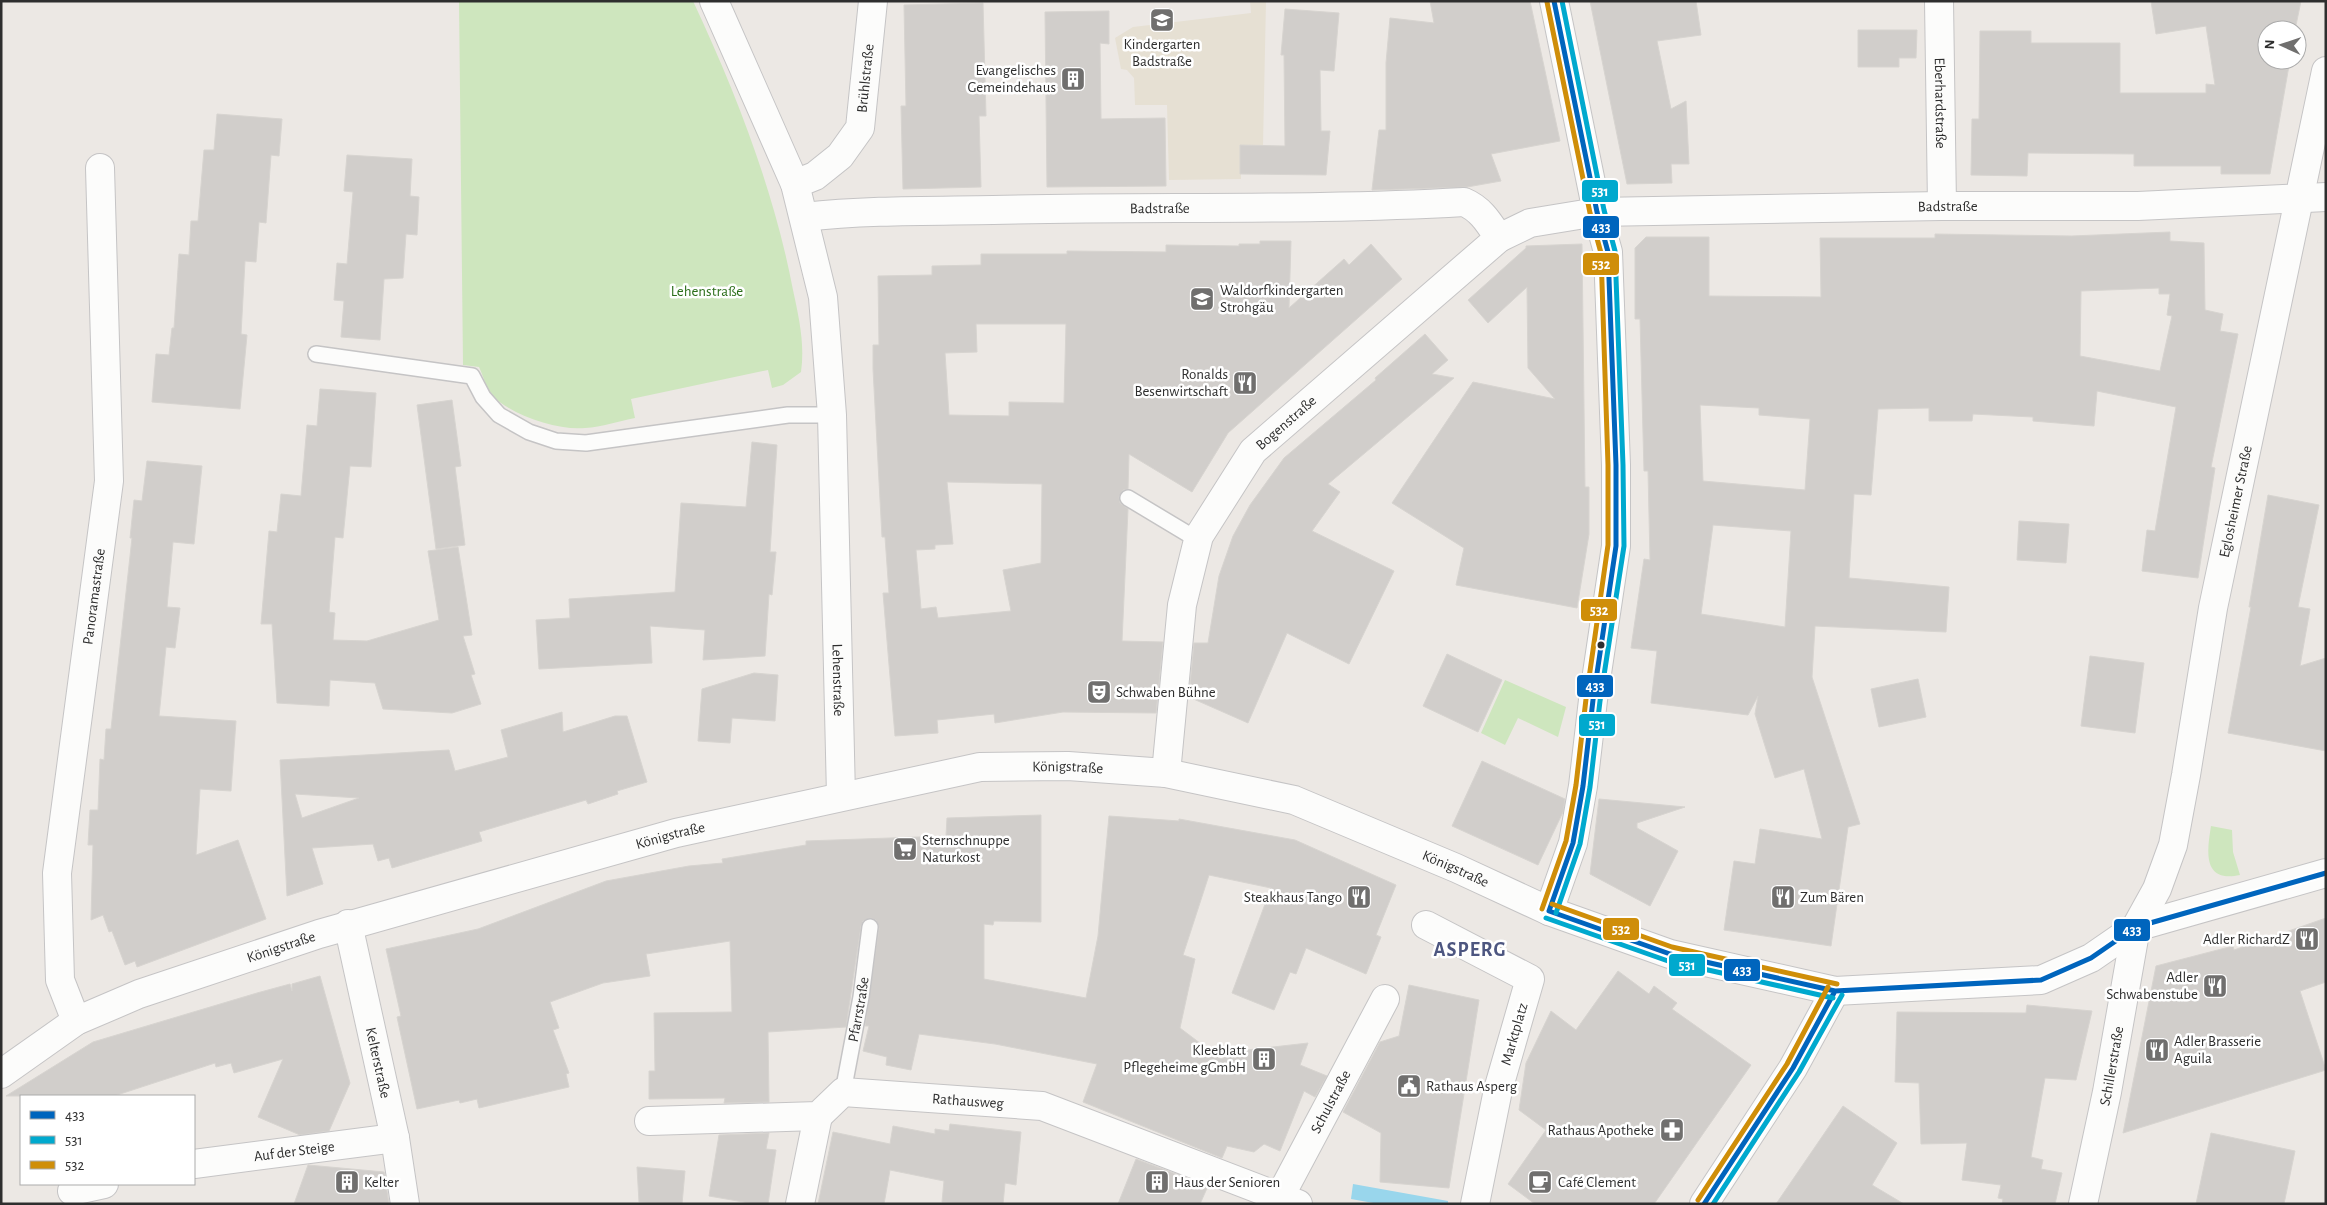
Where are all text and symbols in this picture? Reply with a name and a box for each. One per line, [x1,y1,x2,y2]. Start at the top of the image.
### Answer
school or university icon: Kindergarten Badstraße [1149,7,1175,33]
north arrow [2257,20,2307,70]
place label: Kindergarten Badstraße [1123,37,1201,69]
text: N [2263,39,2277,50]
street label: Brühlstraße [855,43,877,113]
street label: Eberhardstraße [1932,57,1948,149]
place label: Evangelisches Gemeindehaus [967,63,1056,95]
building icon: Evangelisches Gemeindehaus [1060,66,1086,92]
line badge: 531 [1581,179,1619,203]
text: 531 [1591,185,1609,199]
street label: Badstraße [1918,199,1978,214]
street label: Badstraße [1130,201,1190,216]
line badge: 433 [1582,215,1620,239]
text: 433 [1591,221,1611,235]
line badge: 532 [1582,252,1620,276]
text: 532 [1592,258,1611,272]
place label: Waldorfkindergarten Strohgäu [1220,283,1344,315]
park label: Lehenstraße [671,284,743,299]
school or university icon: Waldorfkindergarten Strohgäu [1189,286,1215,312]
place label: Ronalds Besenwirtschaft [1135,367,1228,399]
restaurant icon: Ronalds Besenwirtschaft [1232,370,1258,396]
street label: Bogenstraße [1253,393,1319,453]
street label: Eglosheimer Straße [2217,444,2255,559]
street label: Panoramastraße [80,547,108,646]
line badge: 532 [1580,598,1618,622]
text: 532 [1590,604,1609,618]
unlabelled marker [1596,640,1606,650]
street label: Lehenstraße [829,644,846,717]
line badge: 433 [1576,674,1614,698]
theatre icon: Schwaben Bühne [1086,679,1112,705]
text: 433 [1585,680,1605,694]
place label: Schwaben Bühne [1116,685,1216,700]
line badge: 531 [1578,713,1616,737]
text: 531 [1588,718,1606,732]
street label: Königstraße [1032,759,1104,777]
street label: Königstraße [634,820,706,852]
place label: Sternschnuppe Naturkost [922,833,1010,865]
supermarket icon: Sternschnuppe Naturkost [892,836,918,862]
street label: Königstraße [1420,848,1491,890]
restaurant icon: Steakhaus Tango [1346,884,1372,910]
restaurant icon: Zum Bären [1770,884,1796,910]
place label: Steakhaus Tango [1244,890,1342,905]
place label: Zum Bären [1800,890,1864,905]
line badge: 532 [1602,917,1640,941]
line badge: 433 [2113,918,2151,942]
text: 532 [1612,923,1631,937]
text: 433 [2122,924,2142,938]
restaurant icon: Adler RichardZ [2294,926,2320,952]
street label: Königstraße [245,929,317,966]
place label: Adler RichardZ [2203,932,2290,947]
district label: ASPERG [1434,940,1506,960]
line badge: 531 [1668,953,1706,977]
line badge: 433 [1723,958,1761,982]
text: 531 [1678,959,1696,973]
text: 433 [1732,964,1752,978]
place label: Adler Schwabenstube [2106,970,2198,1002]
restaurant icon: Adler Schwabenstube [2202,973,2228,999]
street label: Pfarrstraße [846,976,872,1043]
street label: Marktplatz [1498,1001,1531,1067]
street label: Schillerstraße [2097,1025,2126,1107]
street label: Kelterstraße [363,1026,393,1100]
place label: Adler Brasserie Aguila [2174,1034,2261,1066]
restaurant icon: Adler Brasserie Aguila [2144,1037,2170,1063]
place label: Kleeblatt Pflegeheime gGmbH [1123,1043,1246,1075]
building icon: Kleeblatt Pflegeheime gGmbH [1251,1046,1277,1072]
street label: Schulstraße [1308,1068,1354,1136]
public building icon: Rathaus Asperg [1396,1073,1422,1099]
place label: Rathaus Asperg [1426,1079,1518,1094]
street label: Rathausweg [932,1091,1005,1111]
legend [20,1095,195,1185]
text: 433 [65,1108,85,1123]
pharmacy icon: Rathaus Apotheke [1659,1117,1685,1143]
place label: Rathaus Apotheke [1547,1123,1654,1138]
text: 531 [65,1133,83,1148]
street label: Auf der Steige [253,1139,336,1164]
text: 532 [65,1158,84,1173]
building icon: Kelter [334,1169,360,1195]
building icon: Haus der Senioren [1144,1169,1170,1195]
cafe icon: Café Clement [1527,1169,1553,1195]
place label: Kelter [364,1175,399,1190]
place label: Haus der Senioren [1174,1175,1280,1190]
place label: Café Clement [1558,1175,1636,1190]

